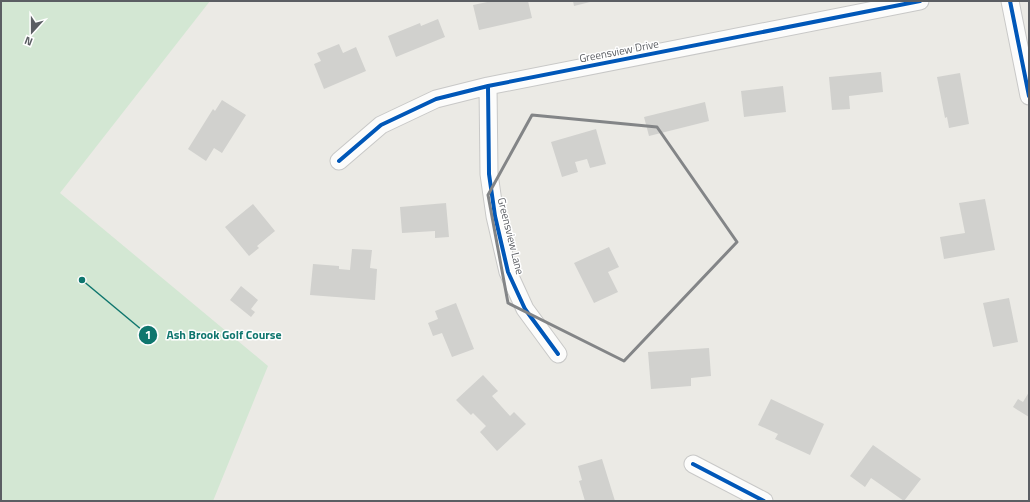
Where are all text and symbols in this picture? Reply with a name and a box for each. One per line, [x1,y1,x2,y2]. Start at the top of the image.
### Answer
north arrow [12,12,52,52]
text: N [22,33,35,50]
street label: Greensview Drive [578,35,661,67]
street label: Greensview Lane [494,196,528,277]
callout: Ash Brook Golf Course [138,323,289,347]
text: 1 [145,325,151,344]
text: Ash Brook Golf Course [166,325,282,344]

